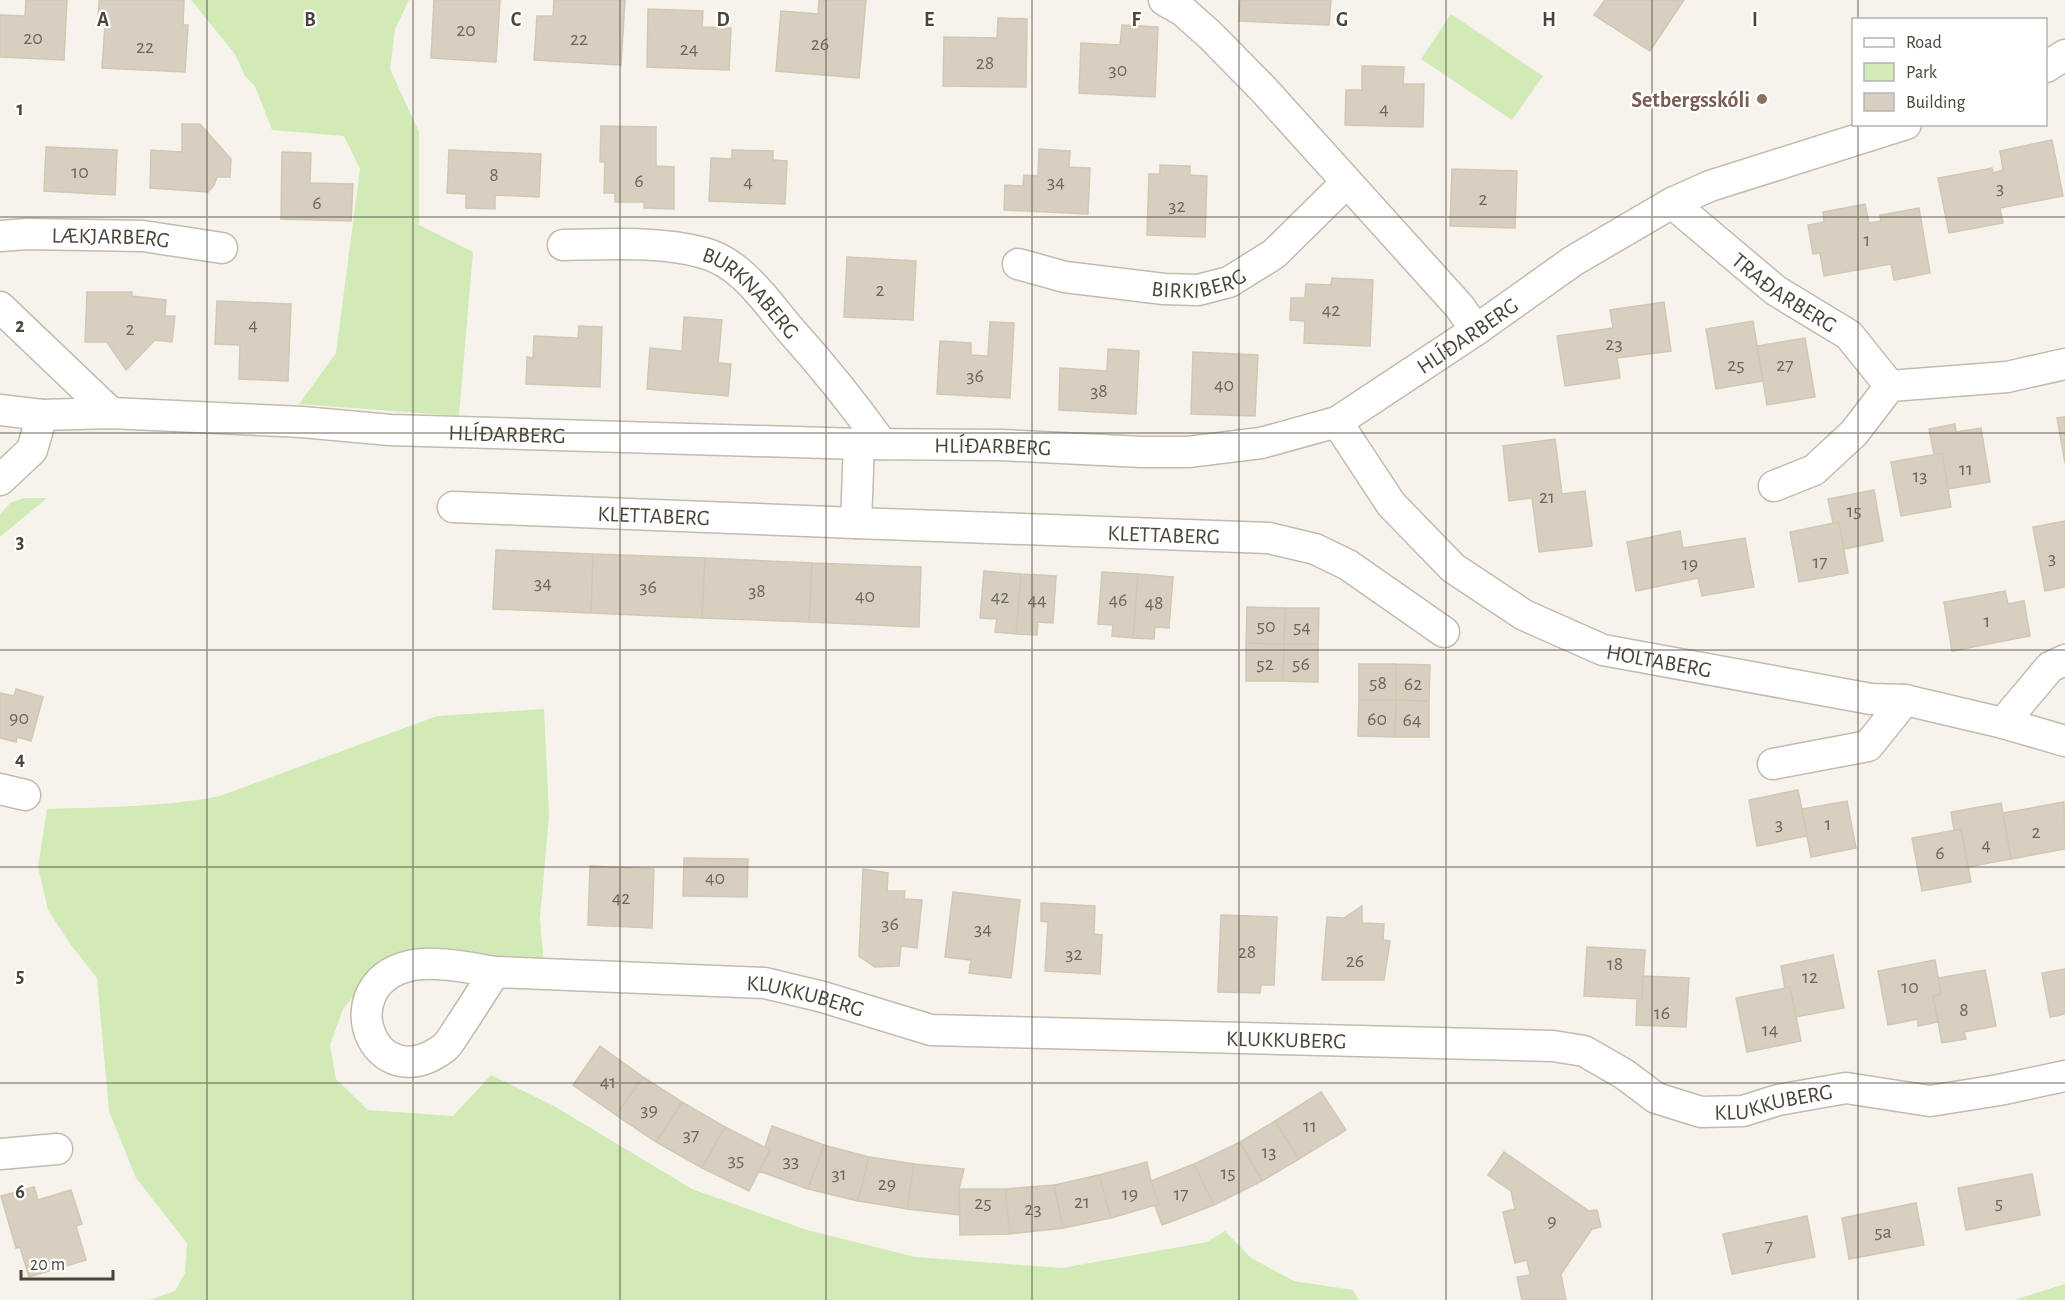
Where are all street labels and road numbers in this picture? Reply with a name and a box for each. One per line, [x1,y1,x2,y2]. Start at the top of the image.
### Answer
street label: LÆKJARBERG [52,224,171,252]
street label: BURKNABERG [700,243,803,343]
street label: TRAÐARBERG [1727,249,1840,337]
street label: BIRKIBERG [1150,264,1250,302]
street label: HLÍÐARBERG [1413,294,1522,378]
street label: HLÍÐARBERG [448,421,566,447]
street label: HLÍÐARBERG [934,434,1052,460]
street label: KLETTABERG [597,503,710,529]
street label: KLETTABERG [1107,522,1220,548]
street label: HOLTABERG [1605,641,1713,682]
street label: KLUKKUBERG [746,972,867,1021]
street label: KLUKKUBERG [1226,1028,1347,1053]
street label: KLUKKUBERG [1714,1081,1834,1124]

